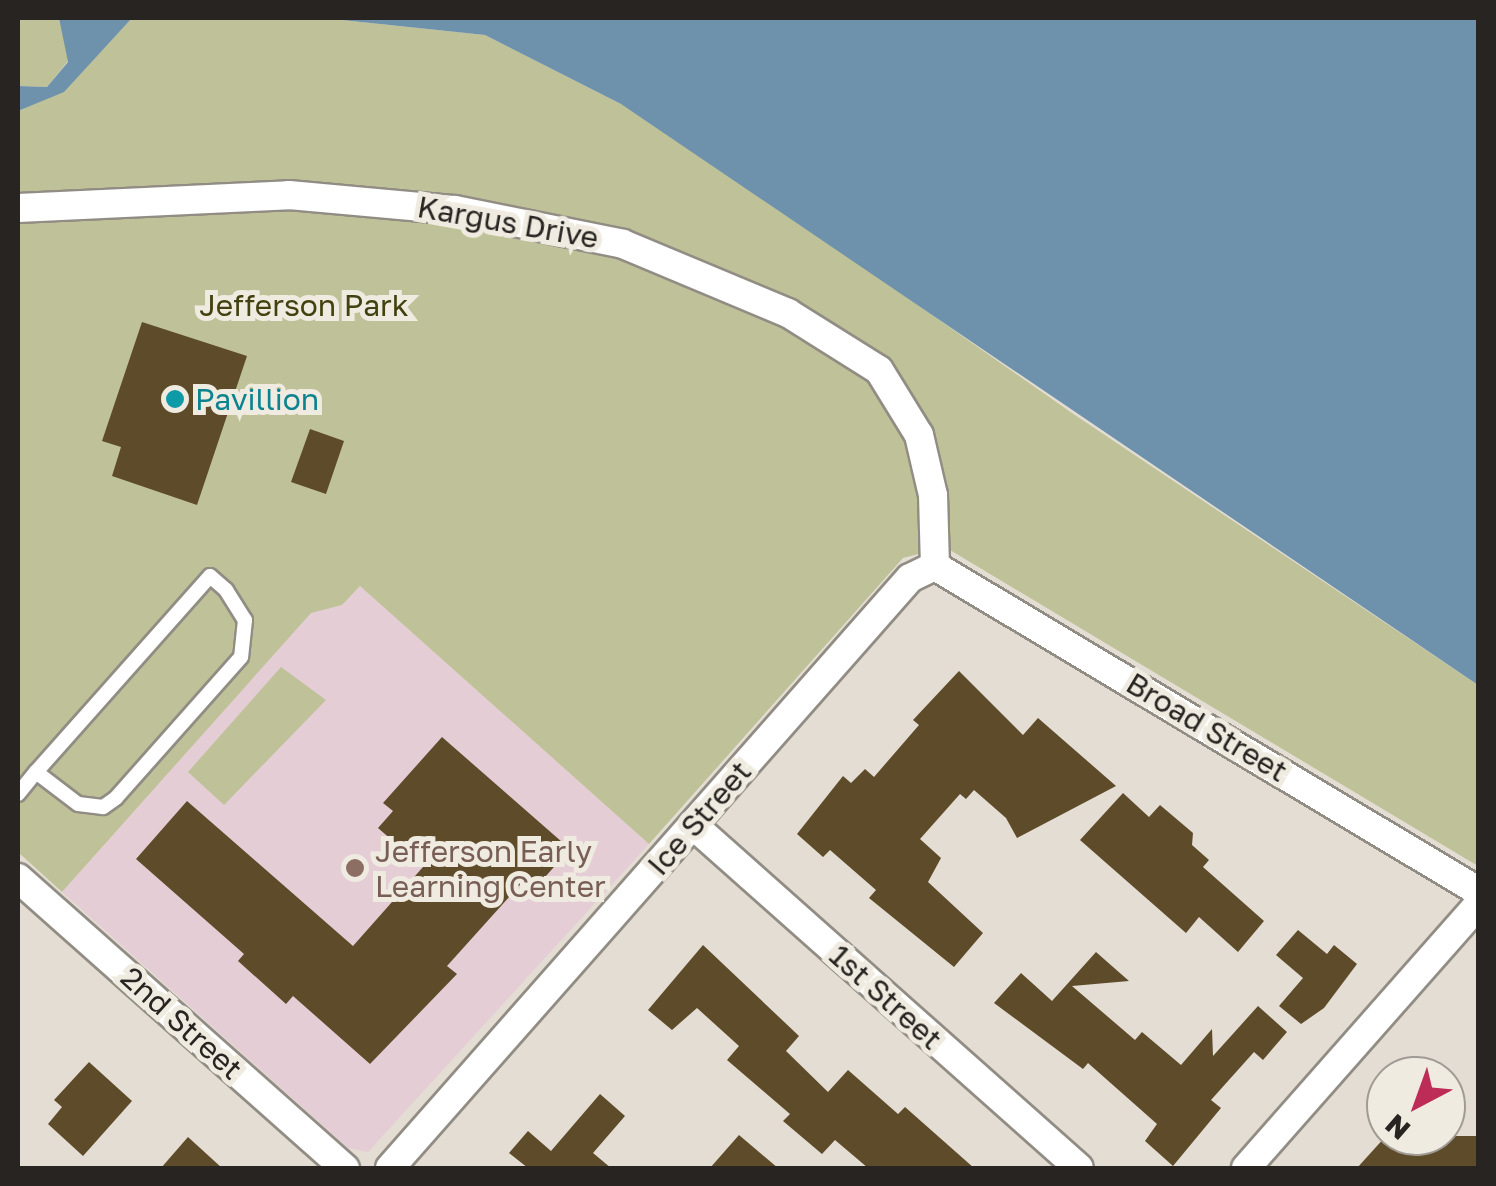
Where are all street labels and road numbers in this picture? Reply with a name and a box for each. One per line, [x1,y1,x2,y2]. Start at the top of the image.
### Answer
street label: Kargus Drive [415,188,601,256]
street label: Broad Street [1120,665,1294,789]
street label: Ice Street [640,754,758,882]
street label: 1st Street [822,937,950,1057]
street label: 2nd Street [114,959,250,1087]

